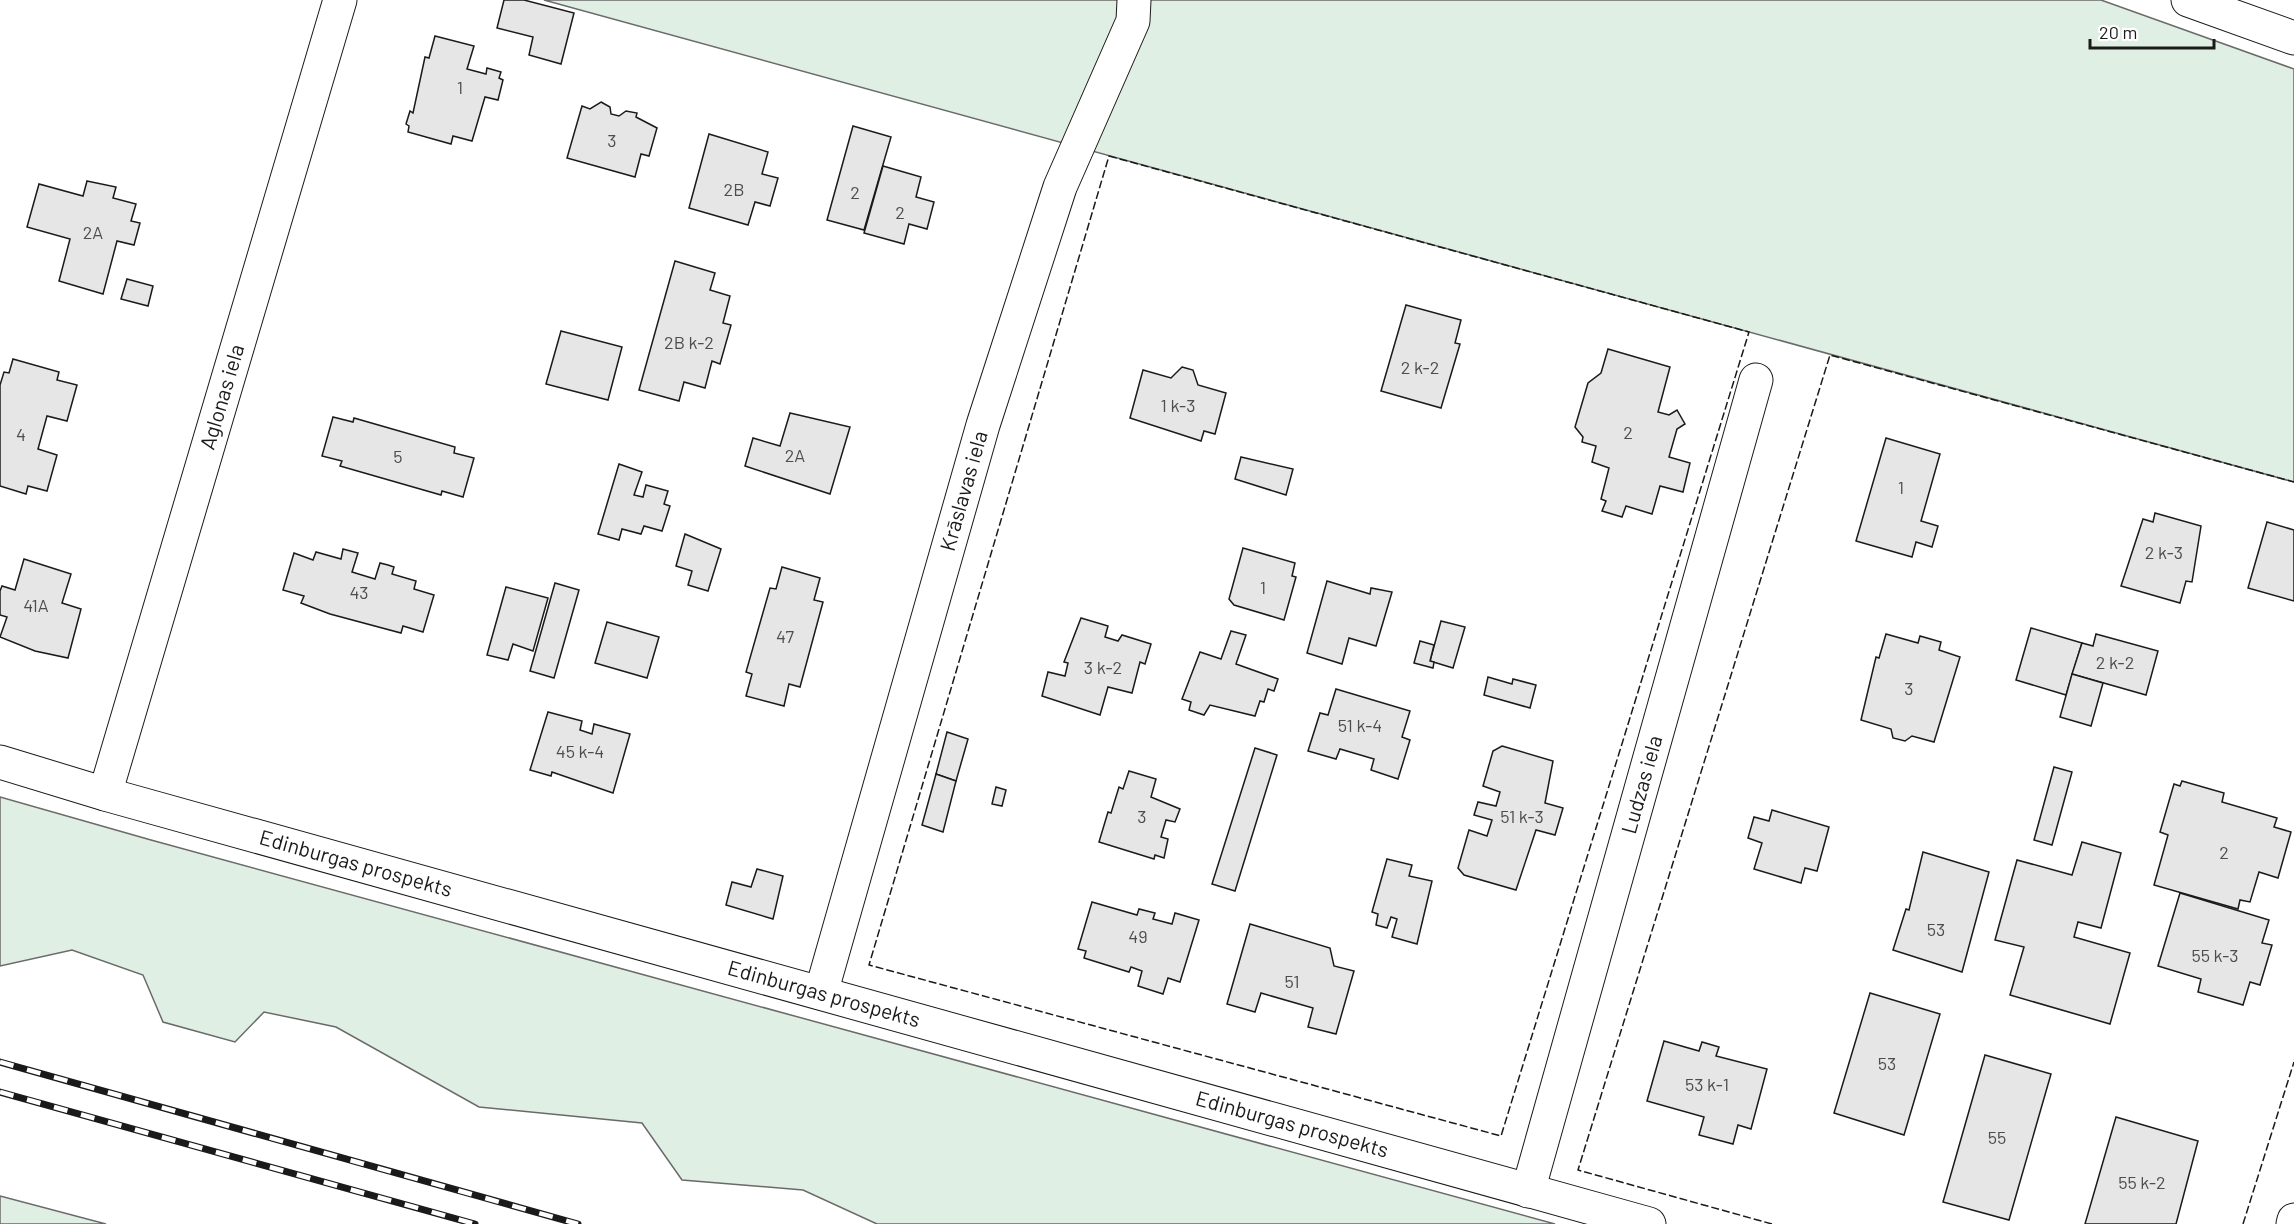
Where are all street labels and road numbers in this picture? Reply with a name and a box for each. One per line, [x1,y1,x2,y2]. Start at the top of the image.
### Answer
street label: Aglonas iela [194,341,248,452]
street label: Krāslavas iela [934,428,992,553]
street label: Ludzas iela [1615,732,1666,836]
street label: Edinburgas prospekts [257,824,455,901]
street label: Edinburgas prospekts [725,954,923,1031]
street label: Edinburgas prospekts [1193,1084,1392,1162]

